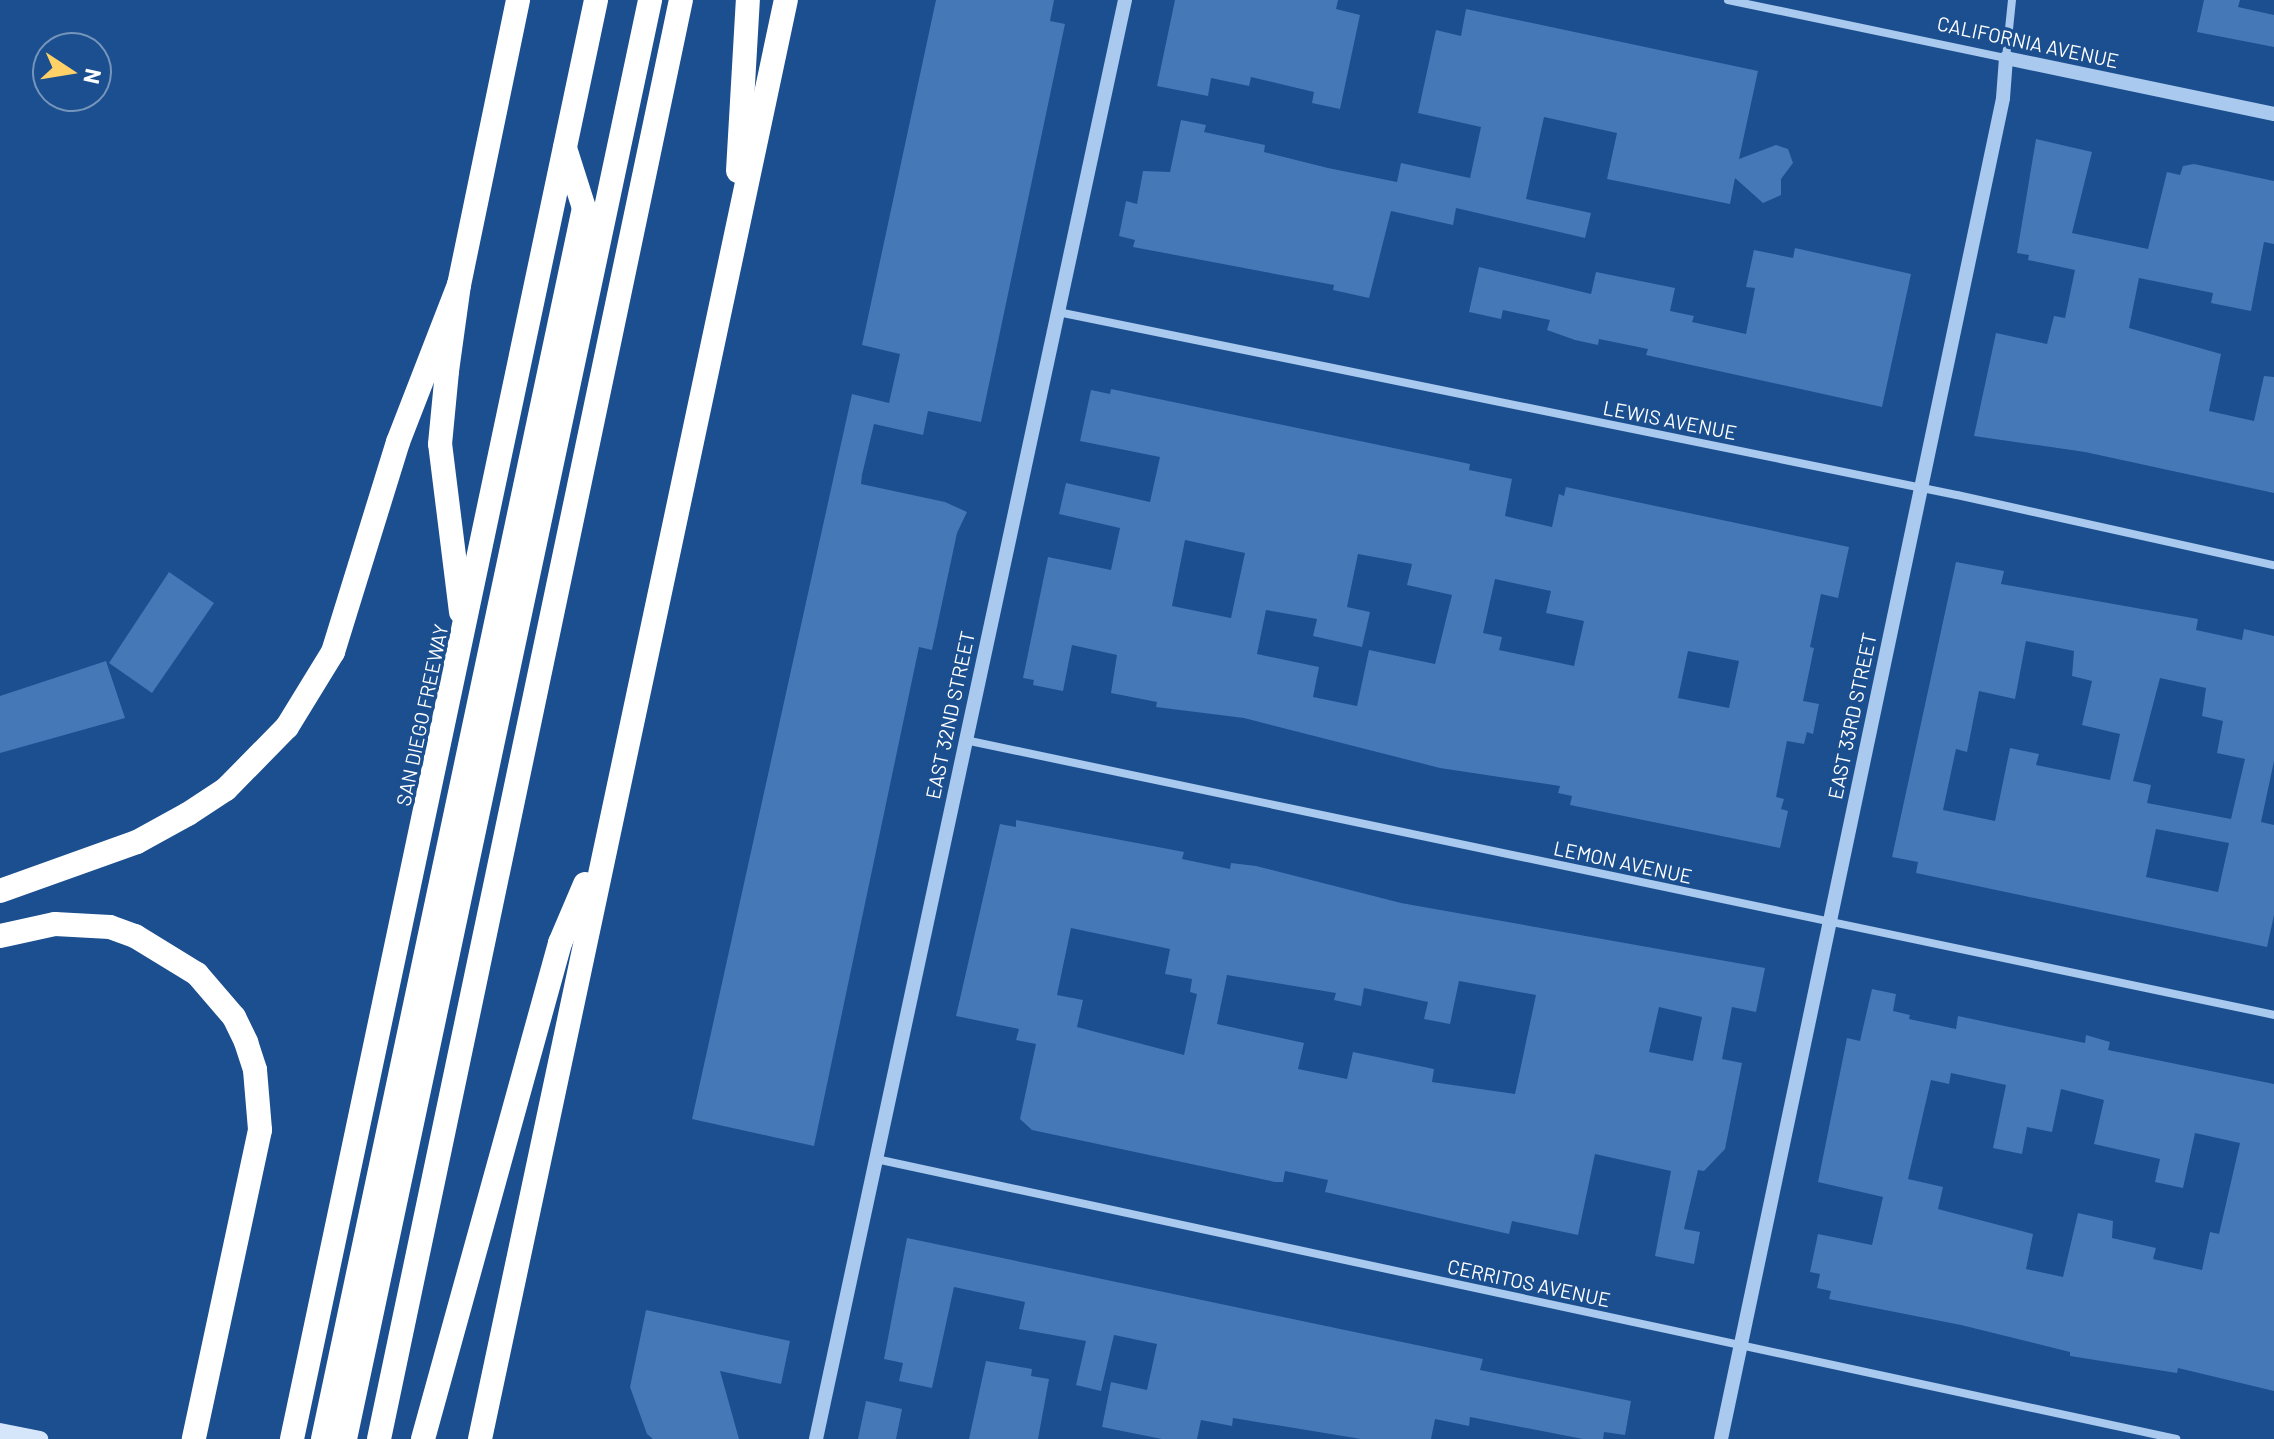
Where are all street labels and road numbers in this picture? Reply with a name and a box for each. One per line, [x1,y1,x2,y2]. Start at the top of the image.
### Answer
street label: CALIFORNIA AVENUE [1935,11,2121,73]
street label: LEWIS AVENUE [1601,395,1739,445]
street label: SAN DIEGO FREEWAY [391,622,453,808]
street label: EAST 32ND STREET [920,629,980,801]
street label: EAST 33RD STREET [1823,630,1881,802]
street label: LEMON AVENUE [1552,836,1694,888]
street label: CERRITOS AVENUE [1445,1254,1613,1312]

